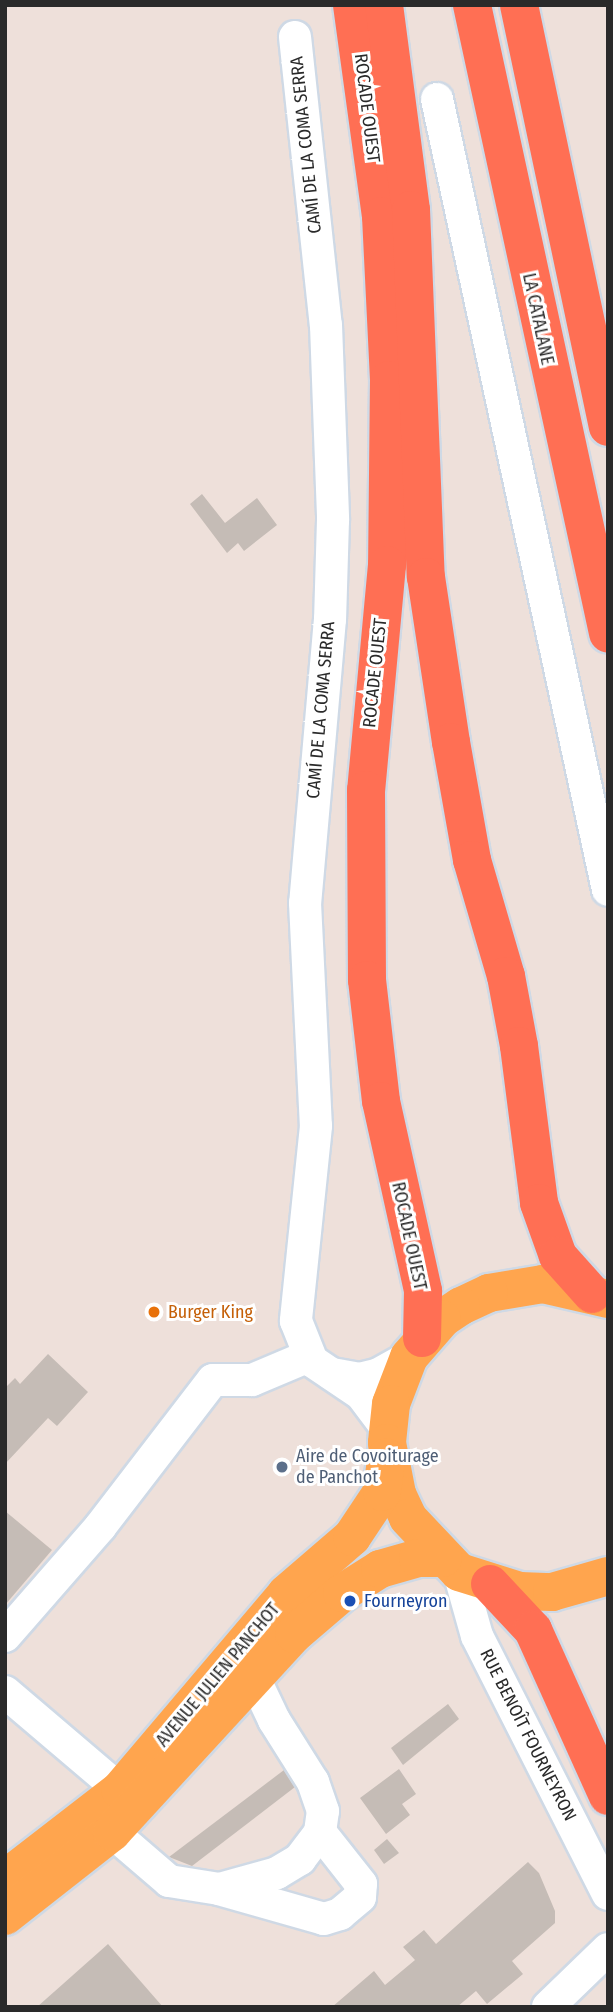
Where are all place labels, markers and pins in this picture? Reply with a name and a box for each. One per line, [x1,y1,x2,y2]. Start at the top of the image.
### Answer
place label: Burger King [168,1301,253,1323]
marker: Burger King [146,1304,162,1320]
place label: Aire de Covoiturage de Panchot [296,1446,439,1488]
marker: Aire de Covoiturage de Panchot [274,1459,290,1475]
place label: Fourneyron [364,1590,447,1612]
marker: Fourneyron [342,1593,358,1609]

